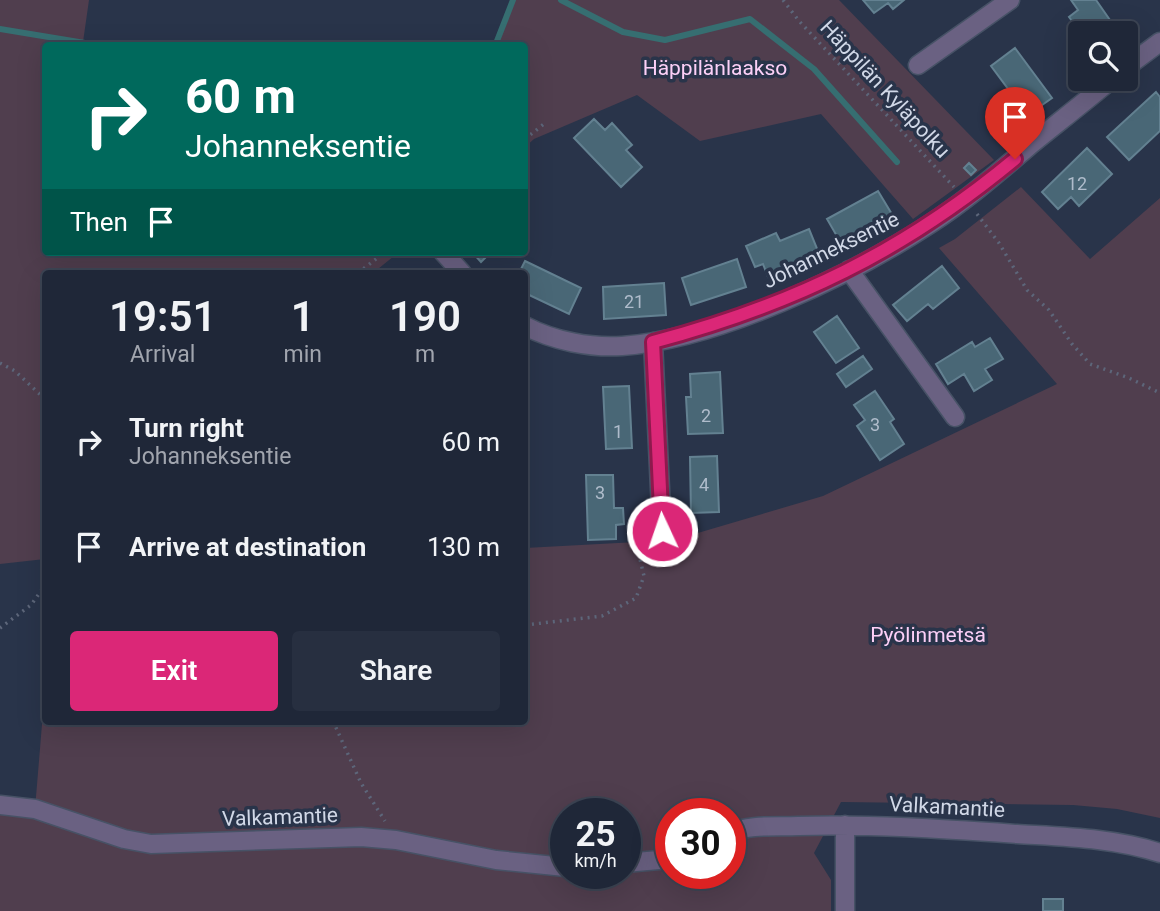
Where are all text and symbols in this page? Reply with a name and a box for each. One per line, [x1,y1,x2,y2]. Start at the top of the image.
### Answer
street label: Häppilän Kyläpolku [815,15,955,163]
map controls [1068,21,1138,91]
button: search [1068,21,1138,91]
park label: Häppilänlaakso [643,56,787,80]
text: 60 m [185,68,296,125]
icon: right [70,70,161,161]
pin [985,87,1045,159]
icon: arrive [996,98,1034,136]
text: Johanneksentie [185,127,411,165]
house number: 12 [1067,173,1087,194]
icon: arrive [142,203,180,241]
text: Then [70,207,128,237]
street label: Johanneksentie [759,207,903,293]
house number: 21 [624,291,644,312]
text: 19:51 [109,292,216,341]
text: 1 [291,292,315,341]
text: 190 [389,292,461,341]
text: Arrival [130,341,195,368]
text: min [283,341,322,368]
text: m [415,341,435,368]
house number: 2 [701,405,711,426]
text: Turn right [129,413,244,443]
house number: 3 [870,414,880,435]
house number: 1 [613,421,623,442]
icon: right [70,423,108,461]
text: 60 m [442,427,500,457]
text: Johanneksentie [129,443,291,470]
house number: 4 [699,474,709,495]
house number: 3 [595,482,605,503]
position arrow [625,494,699,568]
icon: arrive [70,528,108,566]
text: Arrive at destination [129,532,366,562]
text: 130 m [427,532,500,562]
park label: Pyölinmetsä [870,623,986,647]
button: Exit [70,631,278,711]
button: Share [292,631,500,711]
street label: Valkamantie [888,792,1006,822]
speed limit sign: 30 [655,798,746,889]
street label: Valkamantie [222,803,338,831]
text: 25 [575,814,616,855]
text: km/h [574,850,617,871]

